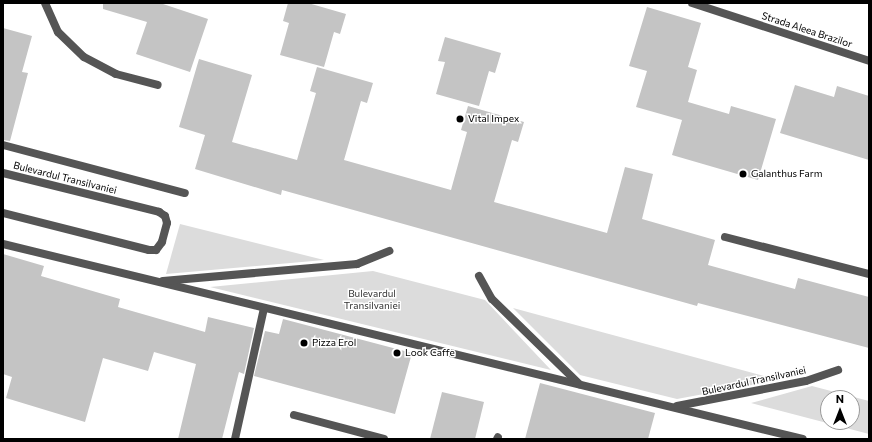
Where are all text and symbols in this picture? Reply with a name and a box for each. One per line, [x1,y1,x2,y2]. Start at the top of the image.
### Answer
street label: Strada Aleea Brazilor [760,10,854,50]
place label: Vital Impex [468,113,519,125]
marker: Vital Impex [455,114,465,124]
street label: Bulevardul Transilvaniei [12,159,118,197]
place label: Galanthus Farm [751,168,822,180]
marker: Galanthus Farm [738,169,748,179]
park label: Bulevardul Transilvaniei [344,287,400,310]
place label: Pizza Erol [312,337,356,349]
marker: Pizza Erol [299,338,309,348]
place label: Look Caffe [405,347,455,359]
marker: Look Caffe [392,348,402,358]
street label: Bulevardul Transilvaniei [701,364,807,398]
north arrow [820,390,860,430]
text: N [836,392,844,405]

